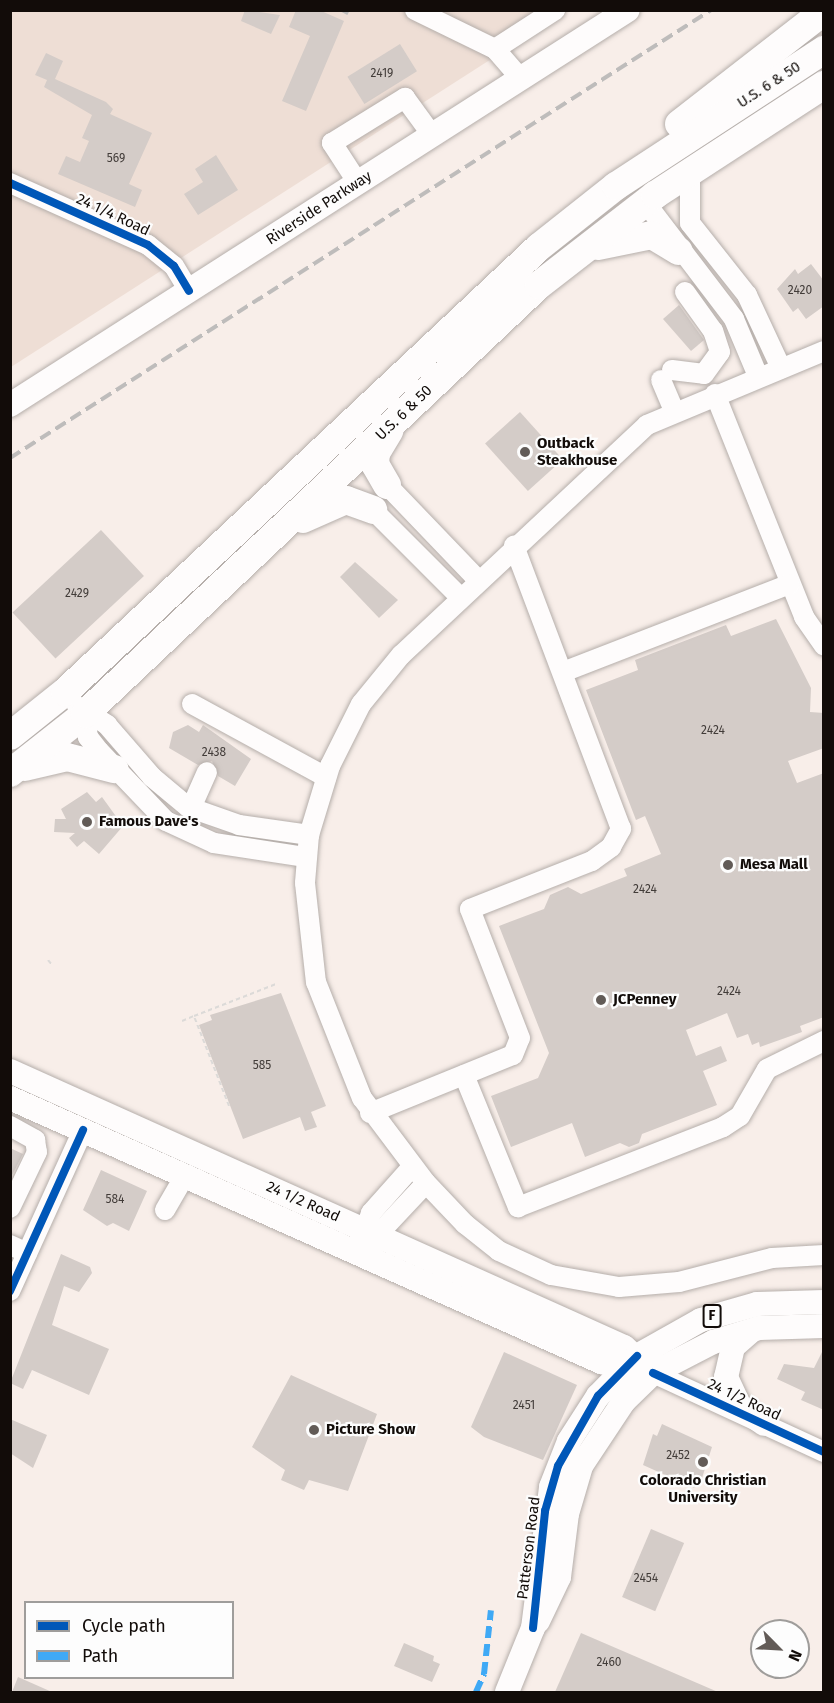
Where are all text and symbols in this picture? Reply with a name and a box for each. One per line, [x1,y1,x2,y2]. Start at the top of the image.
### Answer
street label: U.S. 6 & 50 [734,58,804,112]
house number: 2419 [371,67,393,81]
house number: 569 [107,152,125,166]
street label: Riverside Parkway [263,167,375,249]
street label: 24 1/4 Road [73,190,153,240]
house number: 2420 [788,284,812,298]
street label: U.S. 6 & 50 [372,382,436,444]
place label: Outback Steakhouse [537,434,617,469]
marker: Outback Steakhouse [518,445,532,459]
house number: 2429 [65,587,89,601]
house number: 2424 [701,724,725,738]
house number: 2438 [202,746,226,760]
place label: Famous Dave's [99,813,198,831]
marker: Famous Dave's [80,815,94,829]
place label: Mesa Mall [740,856,808,874]
marker: Mesa Mall [721,858,735,872]
house number: 2424 [633,883,657,897]
house number: 2424 [717,985,741,999]
place label: JCPenney [613,991,676,1009]
marker: JCPenney [594,993,608,1007]
house number: 585 [253,1059,271,1073]
street label: 24 1/2 Road [263,1178,343,1226]
house number: 584 [105,1193,125,1207]
road number: F [702,1305,722,1327]
street label: 24 1/2 Road [705,1375,783,1425]
house number: 2451 [513,1399,535,1413]
place label: Picture Show [326,1421,415,1439]
marker: Picture Show [307,1423,321,1437]
house number: 2452 [666,1449,690,1463]
marker: Colorado Christian University [696,1455,710,1469]
place label: Colorado Christian University [640,1471,766,1506]
street label: Patterson Road [514,1496,544,1600]
house number: 2454 [634,1572,658,1586]
legend [24,1601,234,1679]
text: Cycle path [82,1615,166,1637]
north arrow [750,1619,810,1679]
text: Path [82,1645,118,1667]
text: N [784,1647,806,1664]
house number: 2460 [596,1656,622,1670]

